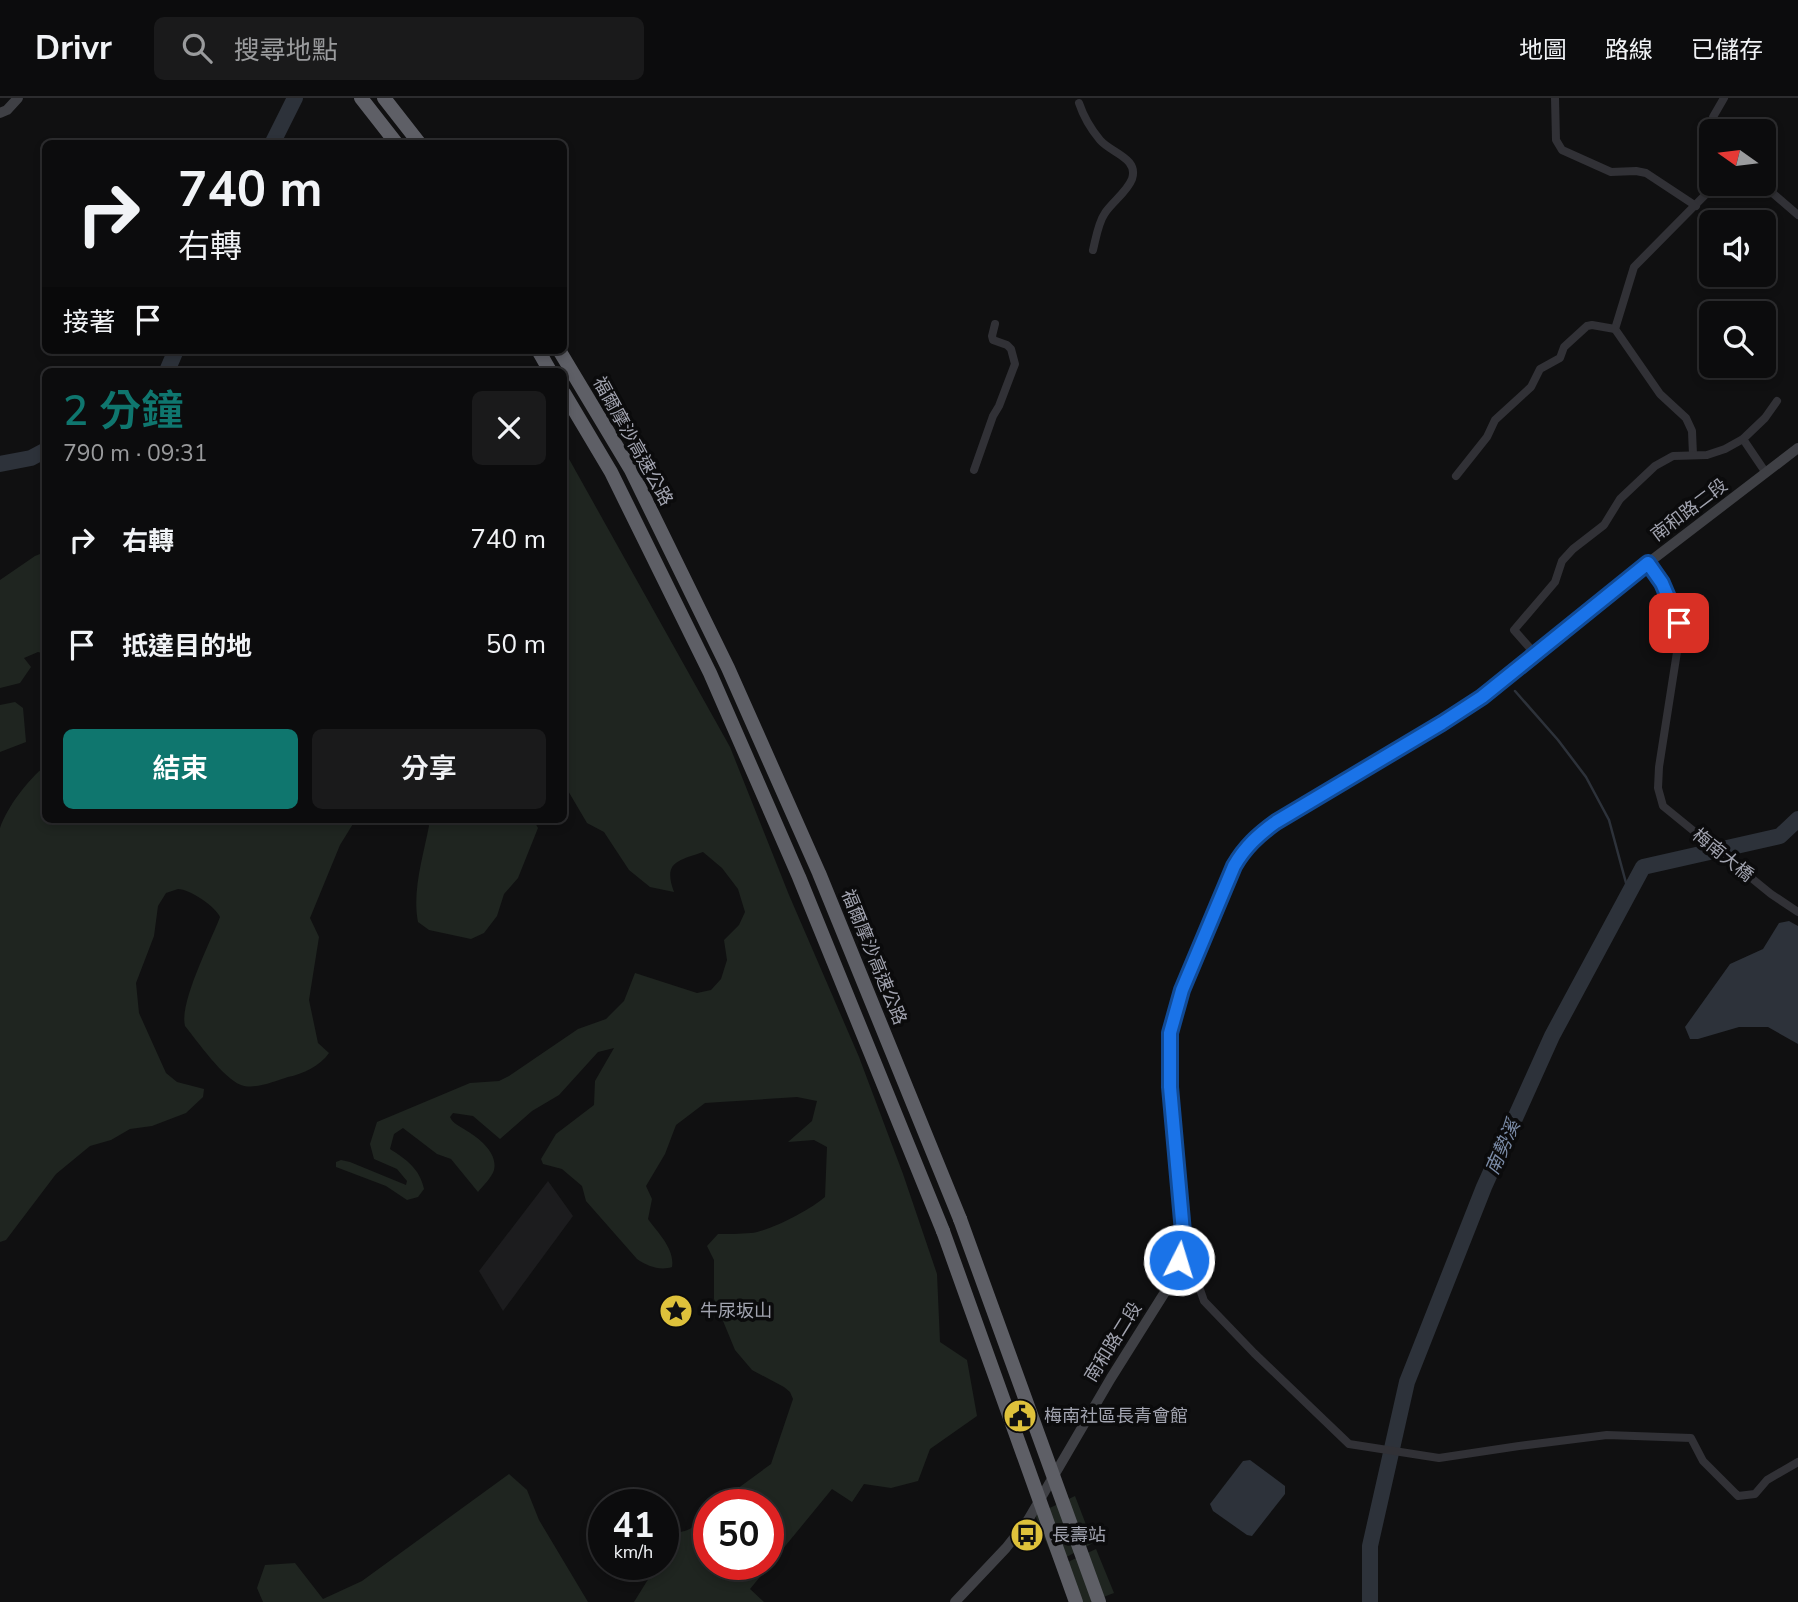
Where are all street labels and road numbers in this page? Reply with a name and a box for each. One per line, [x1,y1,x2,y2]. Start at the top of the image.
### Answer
street label: 福爾摩沙高速公路 [588,372,678,510]
street label: 南和路二段 [1646,473,1732,547]
street label: 梅南大橋 [1687,823,1759,887]
street label: 福爾摩沙高速公路 [836,886,912,1028]
street label: 南和路二段 [1079,1297,1147,1387]

